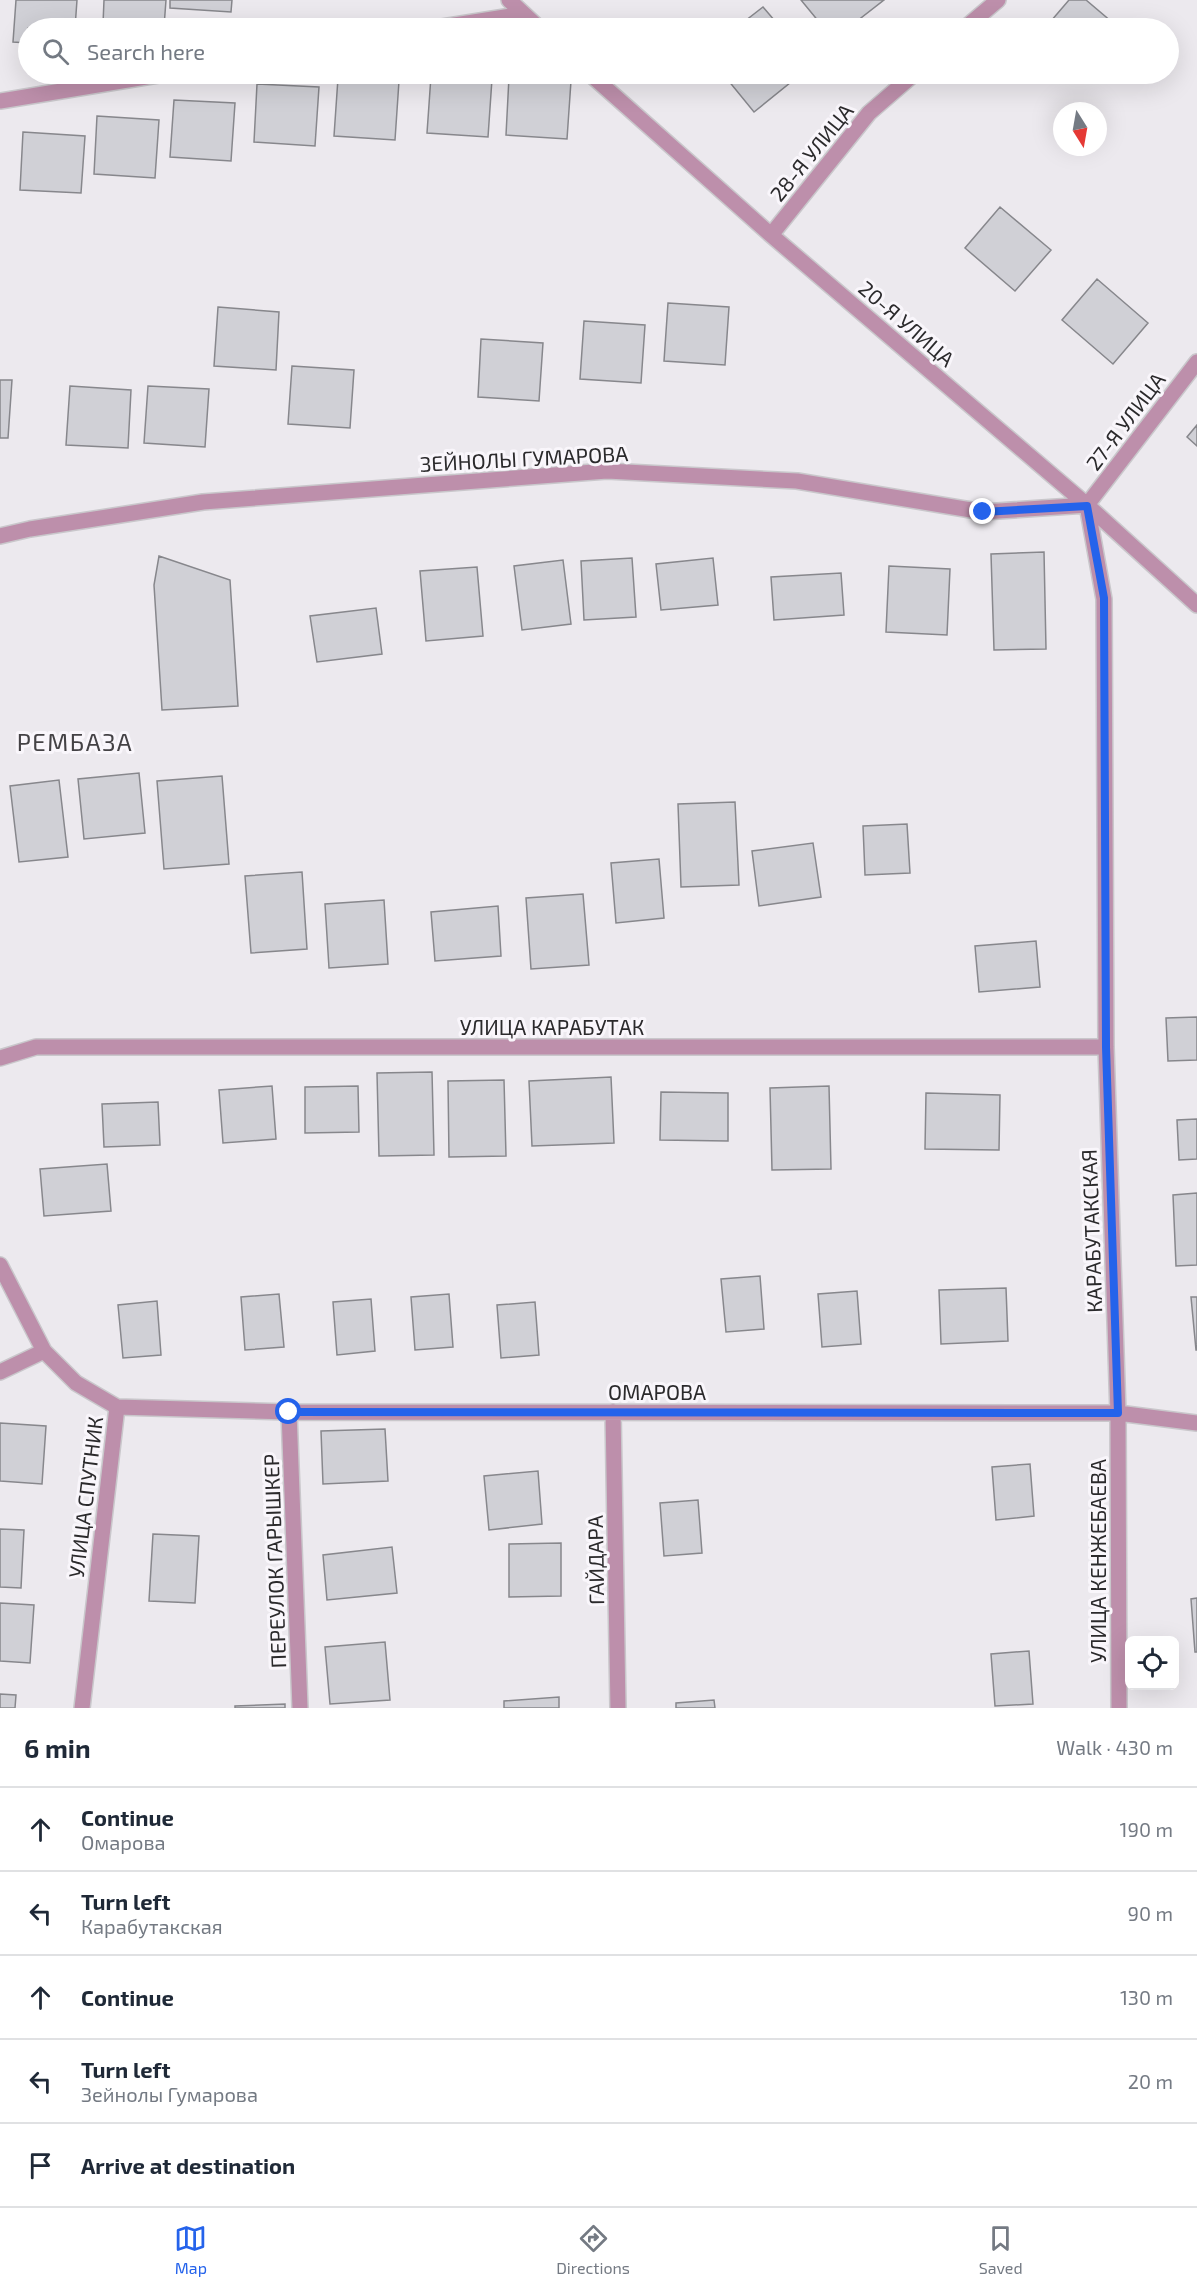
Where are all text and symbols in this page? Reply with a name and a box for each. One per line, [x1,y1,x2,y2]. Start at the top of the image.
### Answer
search box [18,18,1179,84]
icon: search [39,35,72,68]
text: Search here [87,38,205,64]
street label: 28-Я УЛИЦА [764,98,858,206]
north arrow [1053,102,1107,156]
street label: 20-Я УЛИЦА [854,275,960,371]
street label: 27-Я УЛИЦА [1080,367,1170,475]
street label: ЗЕЙНОЛЫ ГУМАРОВА [419,440,629,476]
route end [969,498,995,524]
district label: РЕМБАЗА [17,727,133,756]
street label: УЛИЦА КАРАБУТАК [460,1014,644,1039]
street label: КАРАБУТАКСКАЯ [1076,1149,1106,1313]
street label: ОМАРОВА [608,1379,706,1404]
route start [275,1398,301,1424]
street label: УЛИЦА СПУТНИК [63,1415,107,1579]
street label: ПЕРЕУЛОК ГАРЫШКЕР [258,1453,290,1669]
street label: УЛИЦА КЕНЖЕБАЕВА [1085,1459,1110,1663]
street label: ГАЙДАРА [582,1515,608,1605]
map controls [1125,1636,1179,1690]
button: locate [1125,1636,1179,1690]
text: 6 min [24,1732,91,1763]
text: Walk · 430 m [1056,1735,1173,1759]
text: Continue [81,1804,174,1830]
icon: ahead [24,1813,57,1846]
text: 190 m [1120,1817,1173,1841]
text: Омарова [81,1830,166,1854]
text: Turn left [81,1888,170,1914]
icon: left [24,1897,57,1930]
text: 90 m [1128,1901,1173,1925]
text: Карабутакская [81,1914,223,1938]
icon: ahead [24,1981,57,2014]
text: Continue [81,1984,174,2010]
text: 130 m [1120,1985,1173,2009]
text: Turn left [81,2056,170,2082]
icon: left [24,2065,57,2098]
text: 20 m [1128,2069,1173,2093]
text: Зейнолы Гумарова [81,2082,258,2106]
icon: arrive [24,2149,57,2182]
text: Arrive at destination [81,2152,295,2178]
tab: Map [174,2222,207,2277]
tab: Directions [556,2222,630,2277]
tab: Saved [979,2222,1023,2277]

